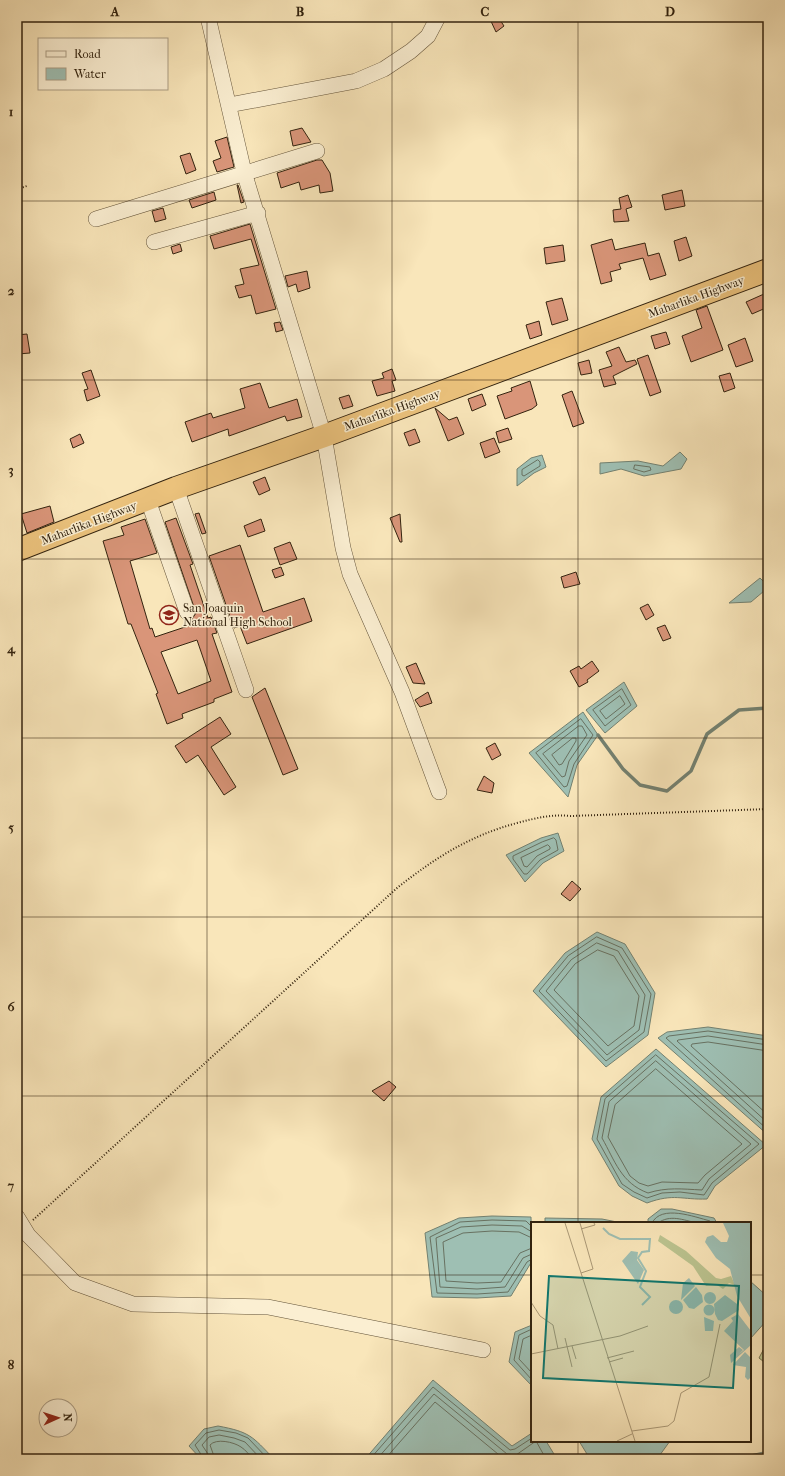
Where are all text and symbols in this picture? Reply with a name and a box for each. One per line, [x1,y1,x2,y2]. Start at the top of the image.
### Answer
text: A [110,4,120,19]
text: B [296,4,305,19]
text: C [481,4,490,19]
text: D [665,4,675,19]
legend [38,38,168,90]
text: Road [74,47,101,61]
text: Water [73,67,107,81]
text: 1 [9,104,14,119]
street label: Maharlika Highway [646,273,747,321]
text: 2 [8,283,15,298]
street label: Maharlika Highway [342,386,443,434]
text: 3 [8,462,14,478]
street label: Maharlika Highway [39,498,139,548]
place label: San Joaquin National High School [183,601,292,629]
school or university icon: San Joaquin National High School [158,604,180,626]
text: 4 [6,641,16,657]
text: 5 [8,820,14,835]
text: 6 [7,999,15,1014]
text: 7 [7,1178,15,1193]
inset map [531,1222,751,1442]
text: 8 [8,1357,15,1372]
north arrow [38,1398,78,1438]
text: N [61,1413,74,1423]

